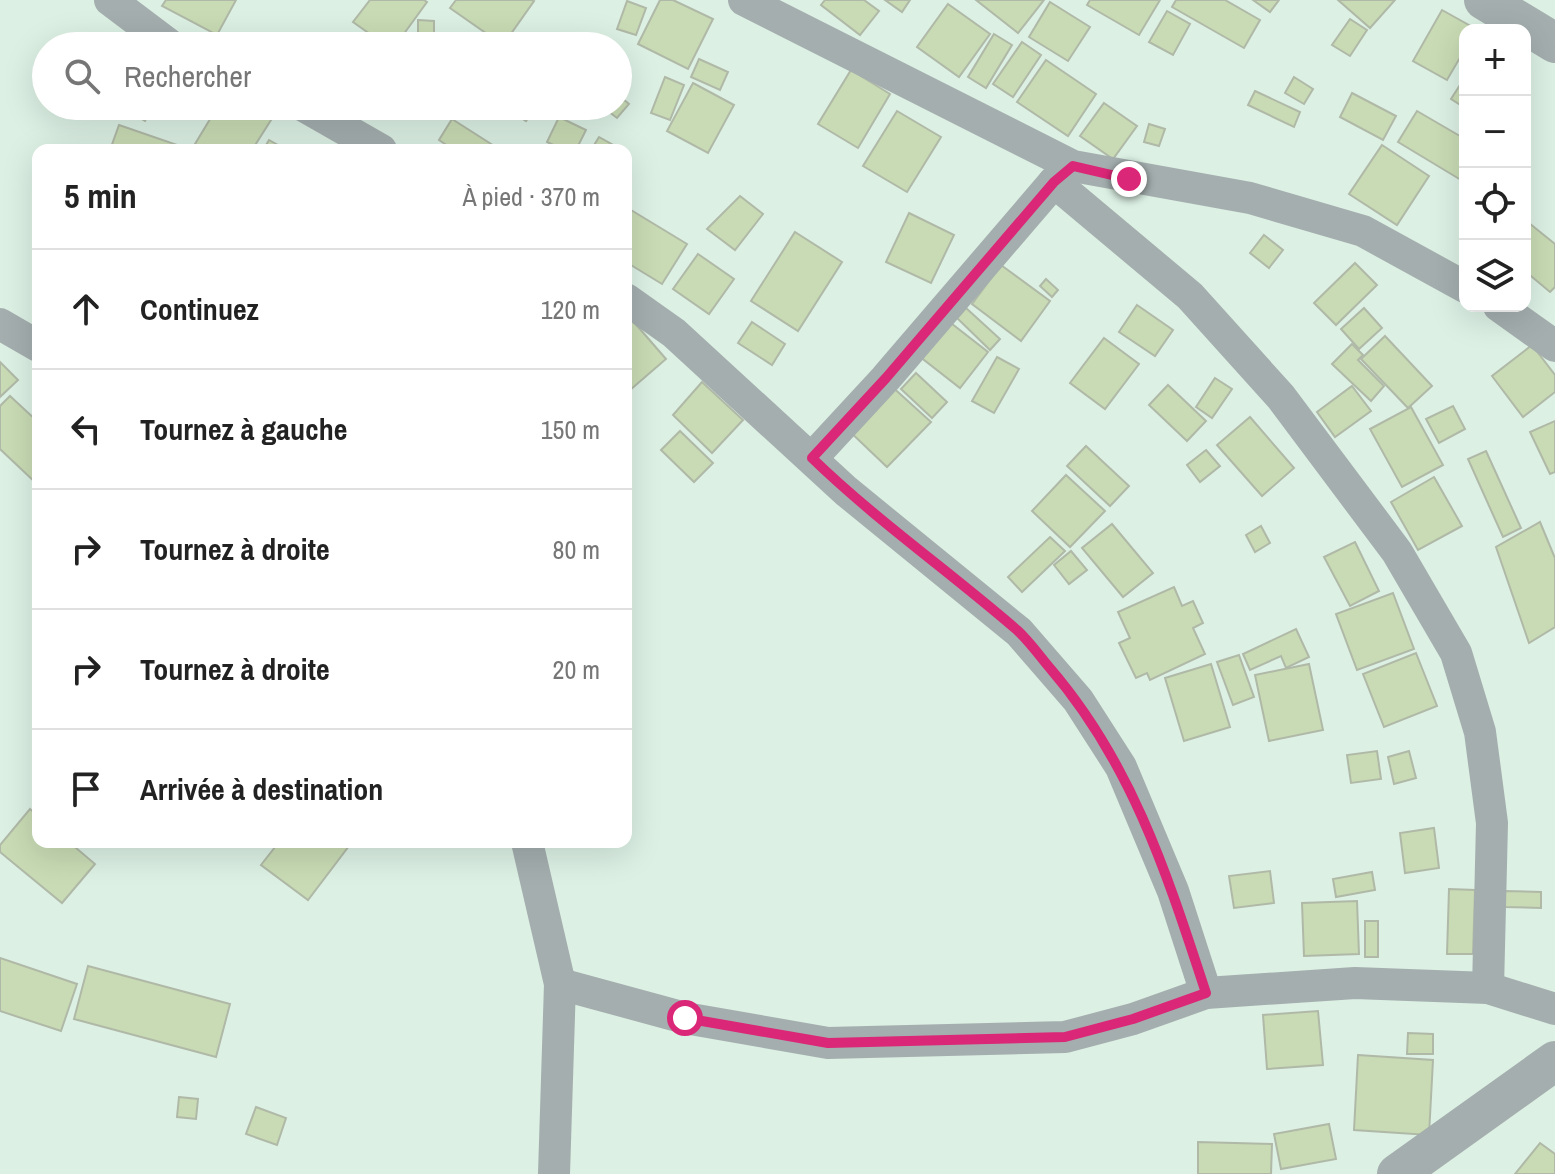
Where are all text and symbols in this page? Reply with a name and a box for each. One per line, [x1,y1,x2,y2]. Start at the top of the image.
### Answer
map controls [1459,24,1531,312]
button: + [1459,24,1531,96]
search box [32,32,632,120]
icon: search [60,54,104,98]
text: Rechercher [124,56,251,96]
button: − [1459,96,1531,168]
route end [1111,161,1147,197]
button: locate [1459,168,1531,240]
text: 5 min [64,173,137,219]
text: À pied · 370 m [462,179,600,214]
button: layers [1459,240,1531,312]
icon: ahead [64,287,108,331]
text: Continuez [140,289,259,329]
text: 120 m [541,292,600,327]
icon: left [64,407,108,451]
text: Tournez à gauche [140,409,347,449]
text: 150 m [541,412,600,447]
icon: right [64,527,108,571]
text: Tournez à droite [140,529,330,569]
text: 80 m [553,532,600,567]
icon: right [64,647,108,691]
text: Tournez à droite [140,649,330,689]
text: 20 m [553,652,600,687]
icon: arrive [64,767,108,811]
text: Arrivée à destination [140,769,383,809]
route start [667,1000,703,1036]

